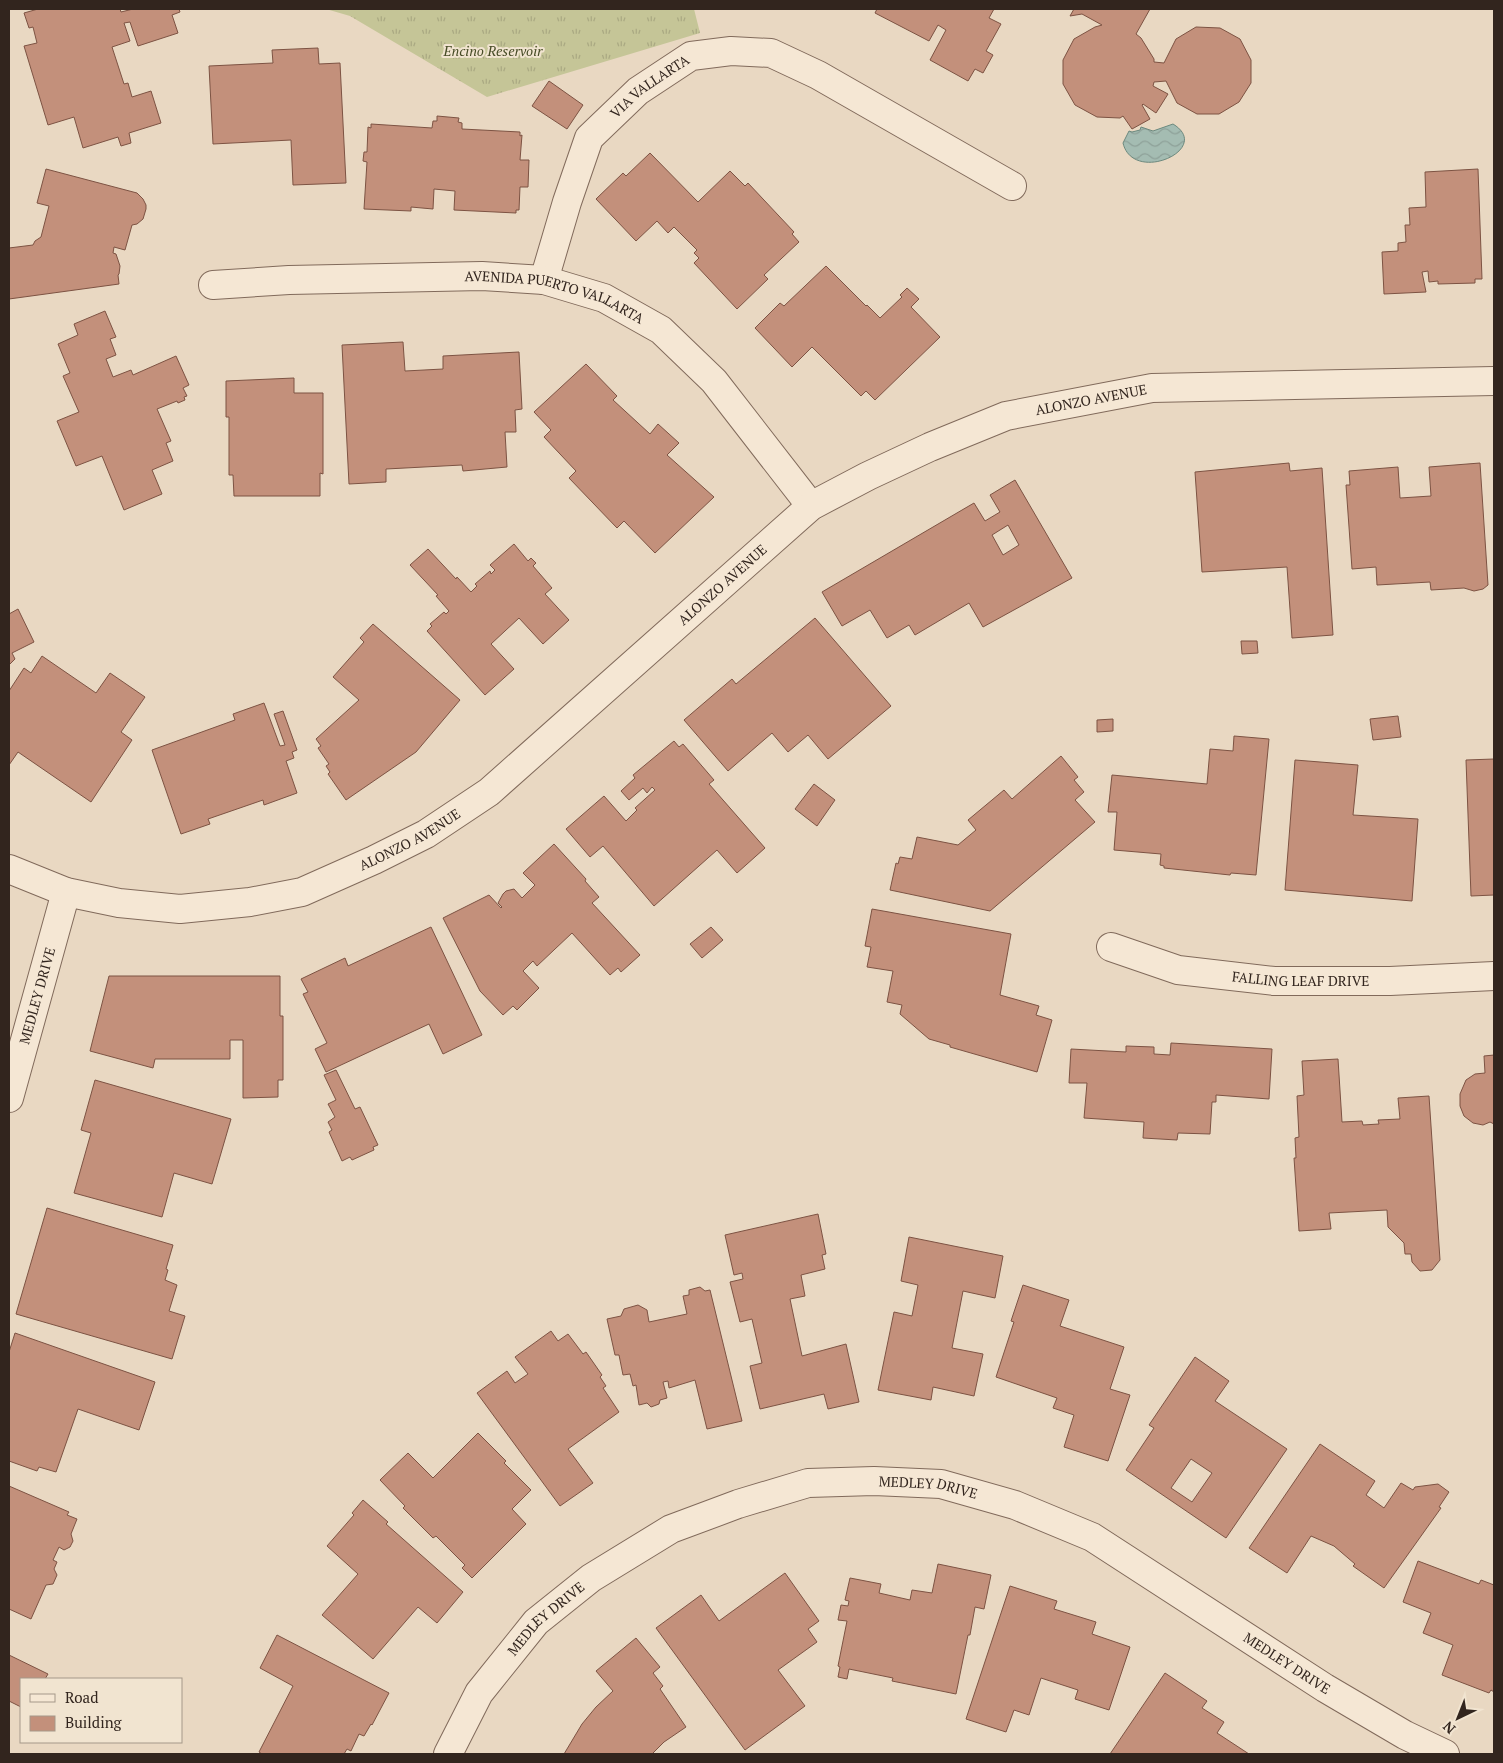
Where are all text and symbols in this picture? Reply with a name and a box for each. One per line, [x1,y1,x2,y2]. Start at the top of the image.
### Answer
park label: Encino Reservoir [443,41,543,60]
street label: VIA VALLARTA [606,50,693,122]
street label: AVENIDA PUERTO VALLARTA [464,266,648,328]
street label: ALONZO AVENUE [1034,379,1148,419]
street label: ALONZO AVENUE [674,540,771,629]
street label: ALONZO AVENUE [356,804,464,875]
street label: MEDLEY DRIVE [14,945,59,1046]
street label: FALLING LEAF DRIVE [1231,966,1369,990]
street label: MEDLEY DRIVE [878,1471,980,1503]
street label: MEDLEY DRIVE [503,1577,588,1659]
street label: MEDLEY DRIVE [1240,1628,1334,1698]
legend [20,1678,182,1743]
text: Road [65,1687,98,1707]
north arrow [1433,1693,1483,1743]
text: Building [65,1712,123,1732]
text: N [1438,1717,1459,1738]

